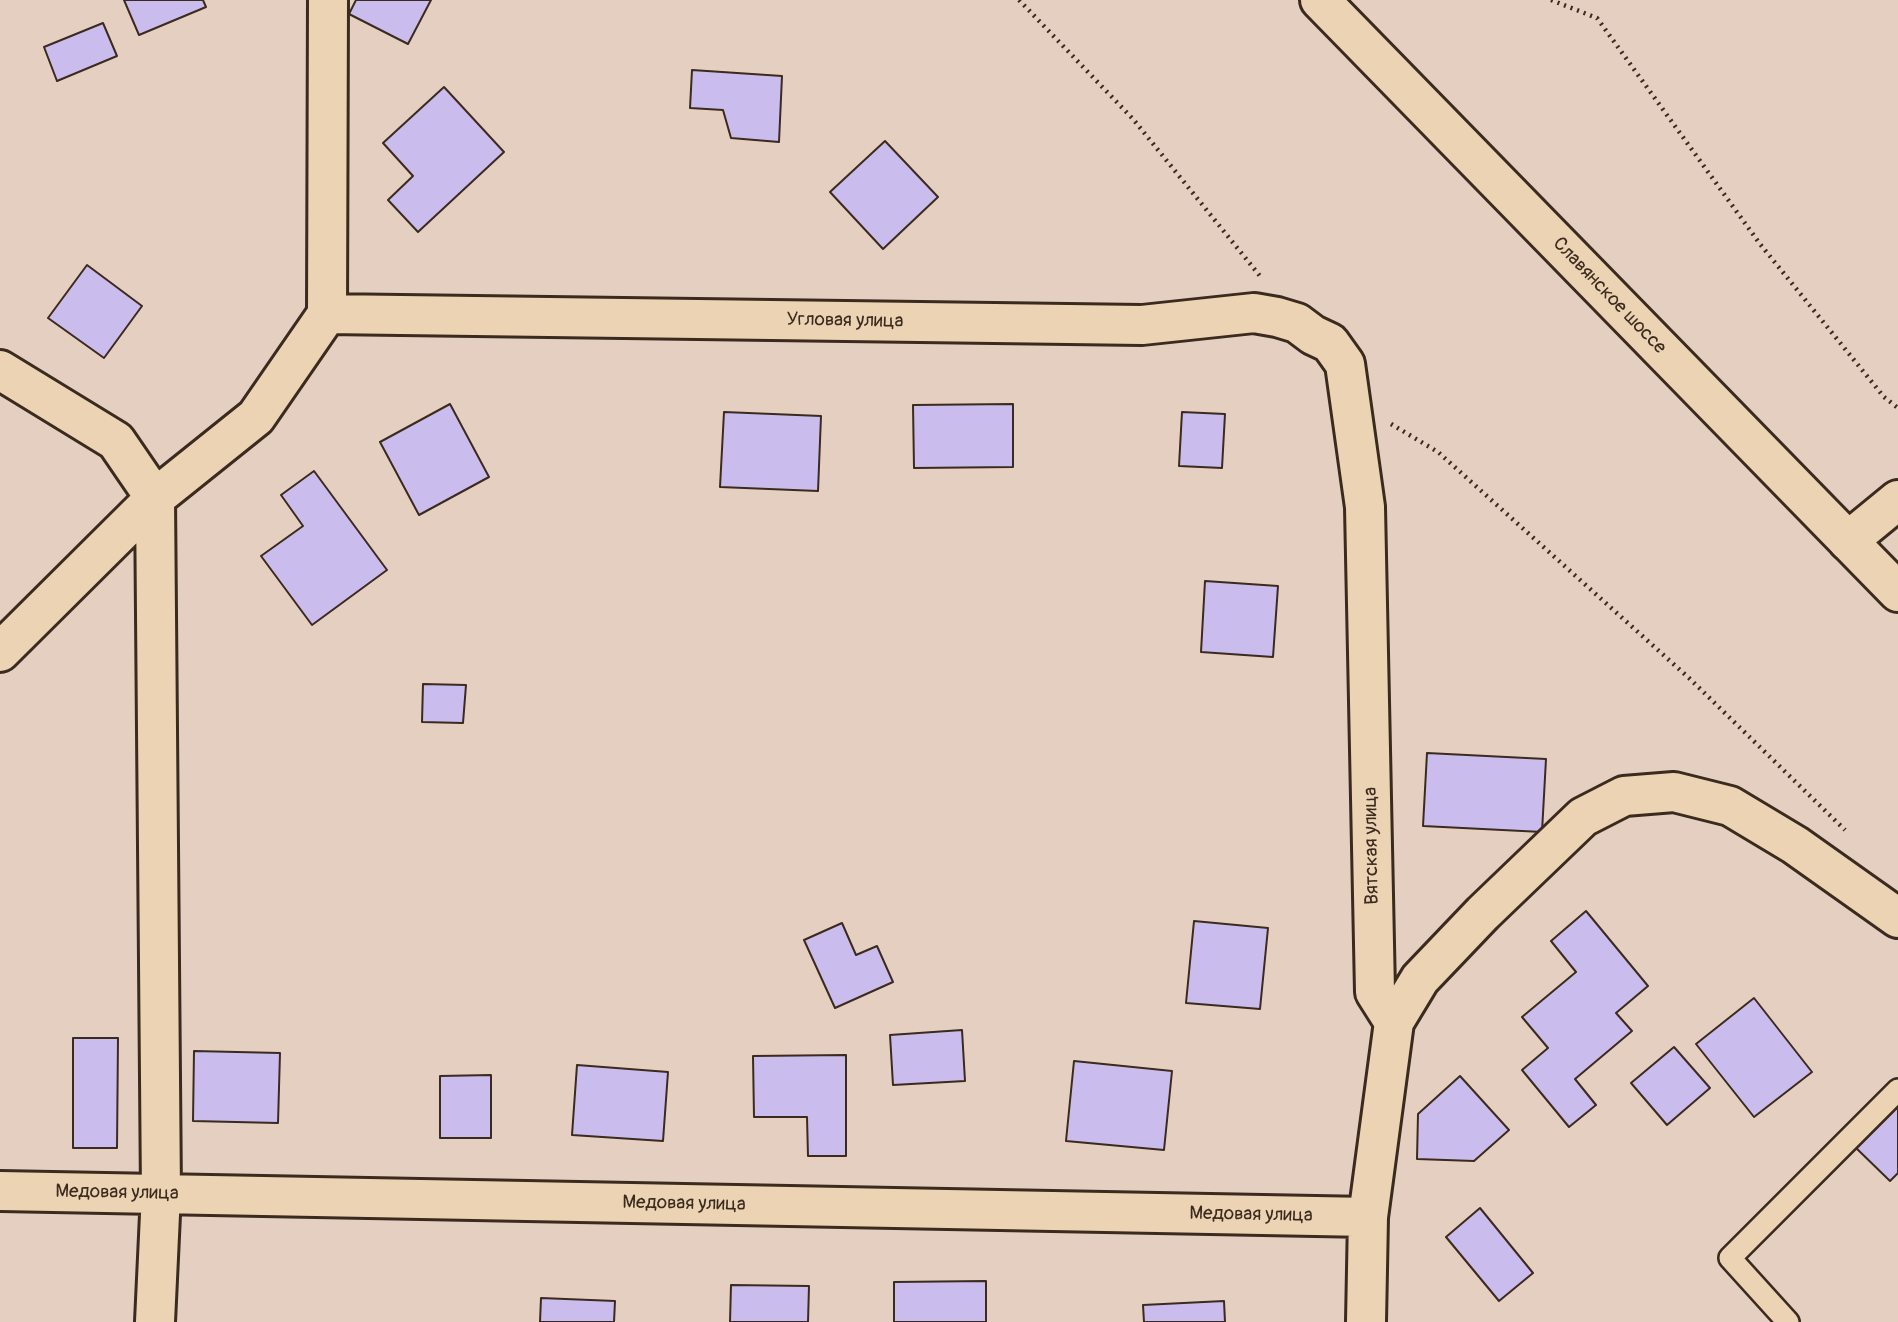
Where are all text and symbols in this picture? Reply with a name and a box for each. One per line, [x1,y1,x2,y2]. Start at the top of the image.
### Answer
street label: Славянское шоссе [1547,233,1671,359]
street label: Угловая улица [786,309,904,333]
street label: Вятская улица [1360,787,1384,905]
street label: Медовая улица [55,1181,179,1205]
street label: Медовая улица [622,1192,746,1216]
street label: Медовая улица [1189,1203,1313,1227]

